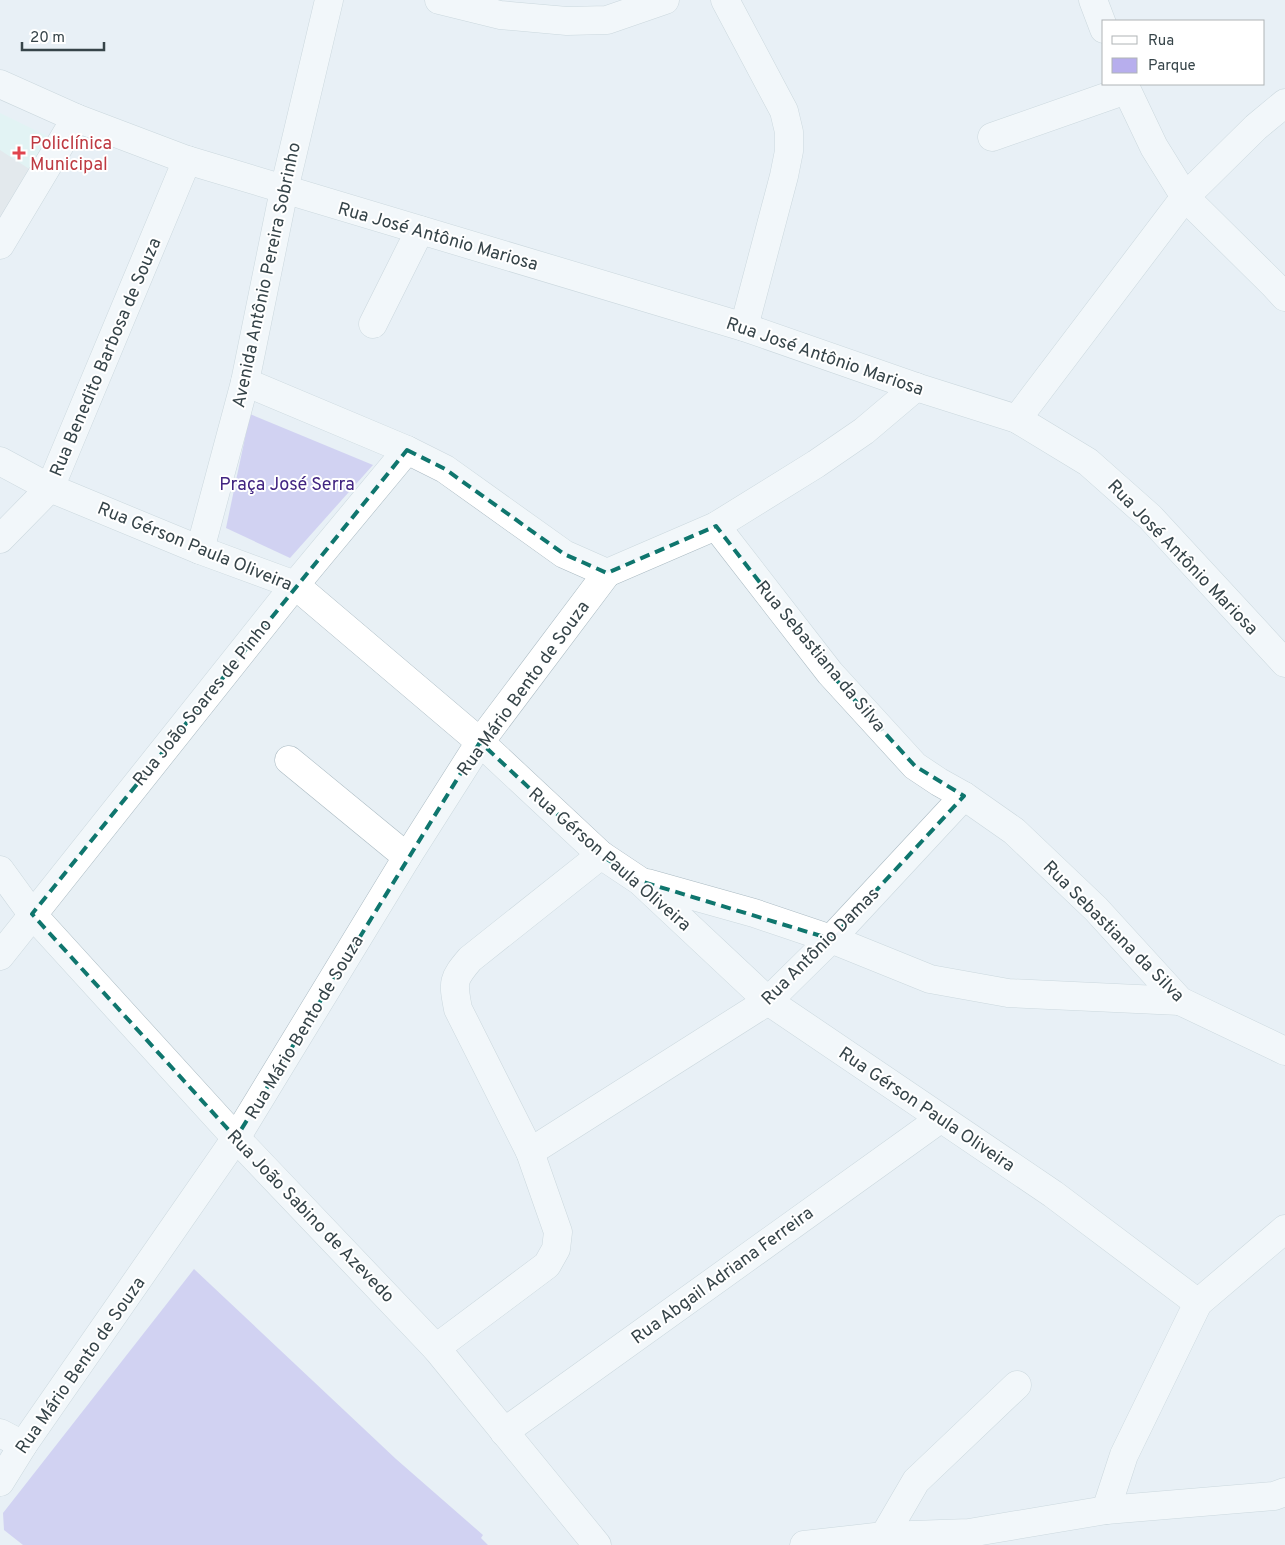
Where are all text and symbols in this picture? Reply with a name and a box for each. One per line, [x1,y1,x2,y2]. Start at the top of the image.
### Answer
scale bar [22,20,105,52]
legend [1102,20,1265,85]
text: 20 m [30,29,65,48]
text: Rua [1148,32,1174,51]
text: Parque [1148,57,1196,76]
place label: Policlínica Municipal [30,133,112,177]
street label: Avenida Antônio Pereira Sobrinho [228,140,307,410]
marker: Policlínica Municipal [12,146,26,160]
street label: Rua José Antônio Mariosa [335,198,540,277]
street label: Rua Benedito Barbosa de Souza [45,235,167,481]
street label: Rua José Antônio Mariosa [723,313,926,402]
park label: Praça José Serra [219,474,355,497]
street label: Rua José Antônio Mariosa [1102,475,1262,641]
street label: Rua Gérson Paula Oliveira [94,498,295,597]
street label: Rua Sebastiana da Silva [750,577,890,737]
street label: Rua Mário Bento de Souza [453,597,596,781]
street label: Rua João Soares de Pinho [128,615,278,791]
street label: Rua Gérson Paula Oliveira [523,783,695,937]
street label: Rua Sebastiana da Silva [1037,856,1189,1008]
street label: Rua Antônio Damas [757,883,885,1011]
street label: Rua Mário Bento de Souza [241,931,370,1124]
street label: Rua Gérson Paula Oliveira [833,1043,1019,1178]
street label: Rua João Sabino de Azevedo [221,1126,399,1308]
street label: Rua Abgail Adriana Ferreira [627,1202,819,1350]
street label: Rua Mário Bento de Souza [11,1273,151,1459]

